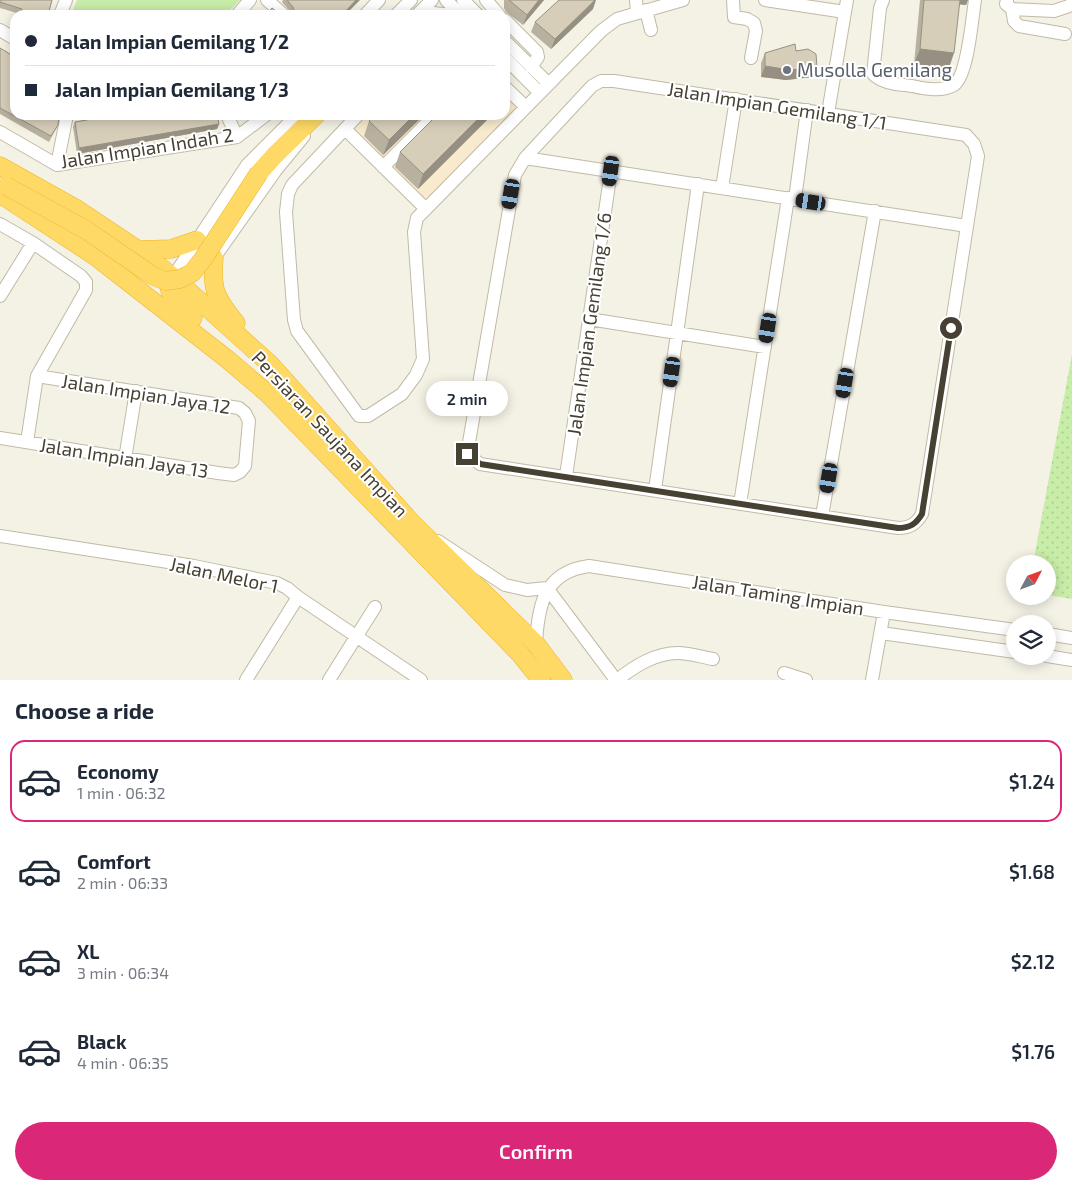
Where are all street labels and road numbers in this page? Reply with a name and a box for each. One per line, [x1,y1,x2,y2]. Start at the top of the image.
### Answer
street label: Jalan Impian Gemilang 1/1 [666,77,888,134]
street label: Jalan Impian Indah 2 [59,122,235,173]
street label: Jalan Impian Gemilang 1/6 [561,211,616,437]
street label: Persiaran Saujana Impian [247,346,413,521]
street label: Jalan Impian Jaya 12 [60,369,232,418]
street label: Jalan Impian Jaya 13 [38,433,210,482]
street label: Jalan Melor 1 [168,552,281,597]
street label: Jalan Taming Impian [691,570,866,619]

